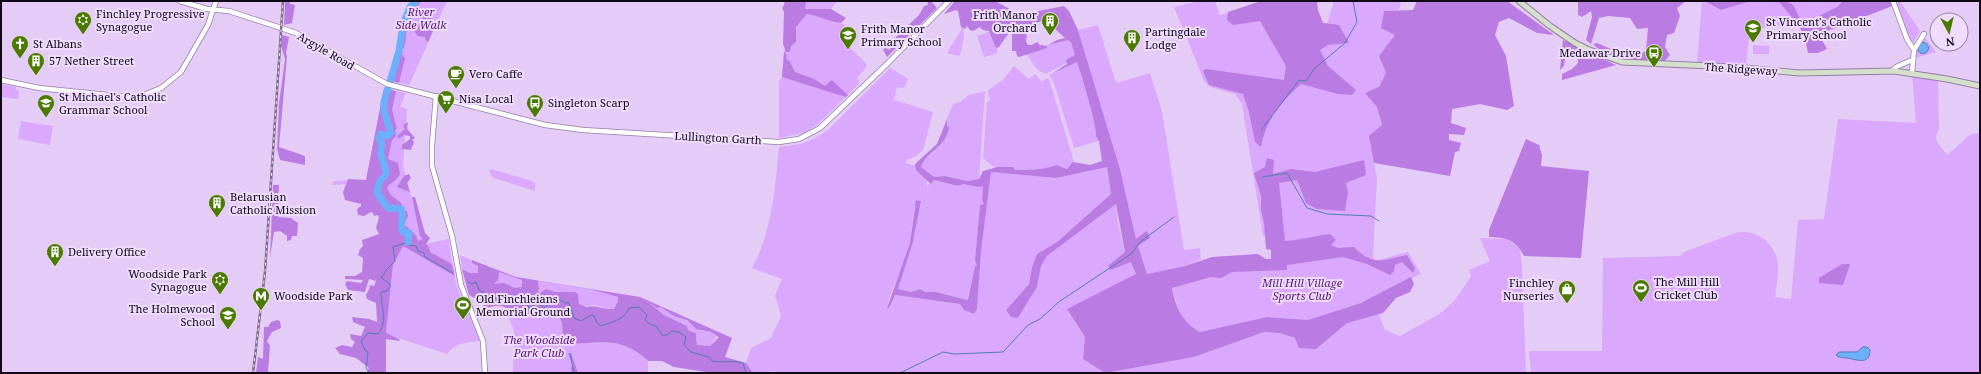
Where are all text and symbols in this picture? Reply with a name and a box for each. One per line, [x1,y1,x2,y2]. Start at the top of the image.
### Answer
park label: River Side Walk [396,4,447,32]
place label: Finchley Progressive Synagogue [96,6,205,34]
place label: Frith Manor Orchard [973,7,1038,35]
synagogue icon: Finchley Progressive Synagogue [73,10,93,35]
building icon: Frith Manor Orchard [1040,11,1060,36]
north arrow [1929,12,1969,52]
place label: St Vincent's Catholic Primary School [1766,14,1872,42]
school or university icon: St Vincent's Catholic Primary School [1743,18,1763,43]
place label: Frith Manor Primary School [861,21,942,49]
place label: Partingdale Lodge [1145,24,1206,52]
school or university icon: Frith Manor Primary School [838,25,858,50]
street label: Argyle Road [295,28,358,73]
building icon: Partingdale Lodge [1122,28,1142,53]
church icon: St Albans [10,34,30,59]
text: N [1945,34,1956,50]
place label: St Albans [33,36,82,51]
bus stop icon: Medawar Drive [1644,43,1664,68]
place label: Medawar Drive [1559,45,1641,60]
building icon: 57 Nether Street [26,51,46,76]
place label: 57 Nether Street [49,53,134,68]
street label: The Ridgeway [1704,58,1779,79]
cafe icon: Vero Caffe [446,64,466,89]
place label: Vero Caffe [469,66,523,81]
place label: St Michael's Catholic Grammar School [59,89,166,117]
supermarket icon: Nisa Local [436,89,456,114]
place label: Nisa Local [459,91,514,106]
school or university icon: St Michael's Catholic Grammar School [36,93,56,118]
bus stop icon: Singleton Scarp [525,93,545,118]
place label: Singleton Scarp [548,95,630,110]
street label: Lullington Garth [674,128,762,147]
place label: Belarusian Catholic Mission [230,189,316,217]
building icon: Belarusian Catholic Mission [207,193,227,218]
building icon: Delivery Office [45,242,65,267]
place label: Delivery Office [68,244,146,259]
place label: Woodside Park Synagogue [128,266,208,294]
synagogue icon: Woodside Park Synagogue [210,270,230,295]
place label: The Mill Hill Cricket Club [1654,274,1720,302]
park label: Mill Hill Village Sports Club [1261,275,1343,303]
place label: Finchley Nurseries [1503,275,1555,303]
sports icon: The Mill Hill Cricket Club [1631,278,1651,303]
shop icon: Finchley Nurseries [1557,279,1577,304]
metro station icon: Woodside Park [251,286,271,311]
place label: Woodside Park [274,288,353,303]
place label: Old Finchleians Memorial Ground [476,291,571,319]
sports icon: Old Finchleians Memorial Ground [453,295,473,320]
place label: The Holmewood School [129,301,216,329]
school or university icon: The Holmewood School [218,305,238,330]
park label: The Woodside Park Club [503,332,575,360]

